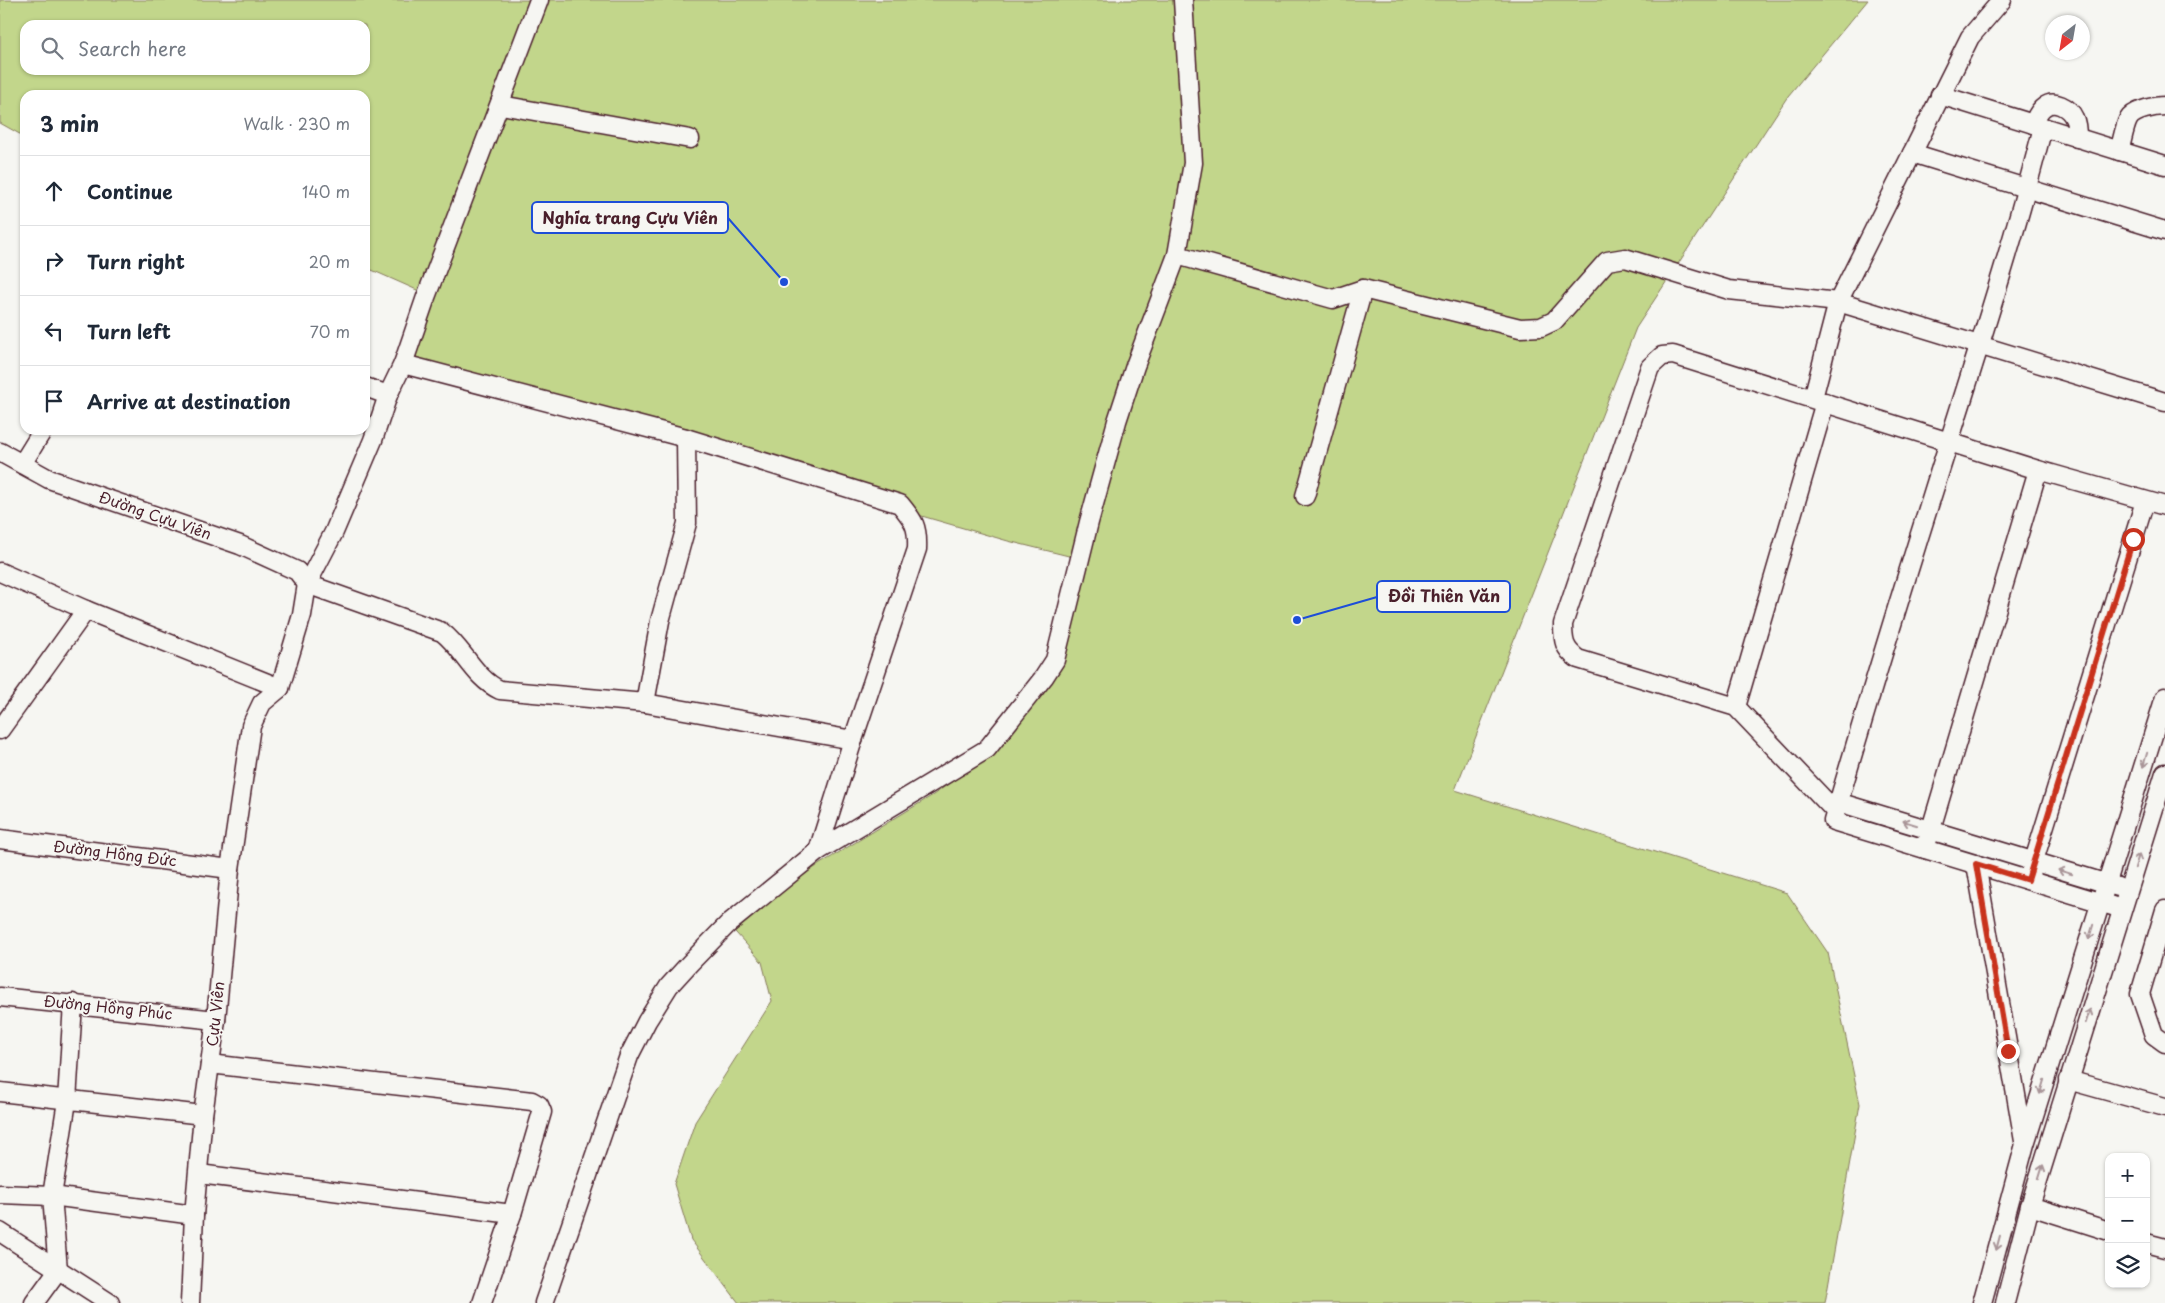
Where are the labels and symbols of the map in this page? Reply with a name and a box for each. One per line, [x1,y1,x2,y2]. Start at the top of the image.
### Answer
north arrow [2045,15,2090,60]
callout: Nghĩa trang Cựu Viên [532,202,728,233]
text: Nghĩa trang Cựu Viên [542,205,718,229]
street label: Đường Cựu Viên [96,485,215,545]
route start [2122,528,2145,551]
callout: Đồi Thiên Văn [1377,581,1510,612]
text: Đồi Thiên Văn [1388,583,1500,607]
one-way arrow [2140,752,2150,768]
one-way arrow [1902,818,1918,828]
street label: Đường Hồng Đức [52,834,178,872]
one-way arrow [2133,854,2143,870]
one-way arrow [2057,866,2073,876]
one-way arrow [2086,923,2095,939]
street label: Cựu Viên [200,980,229,1047]
street label: Đường Hồng Phúc [43,988,174,1025]
one-way arrow [2084,1009,2093,1024]
route end [1997,1040,2020,1063]
one-way arrow [2037,1078,2047,1094]
one-way arrow [2036,1164,2046,1180]
one-way arrow [1992,1234,2002,1250]

